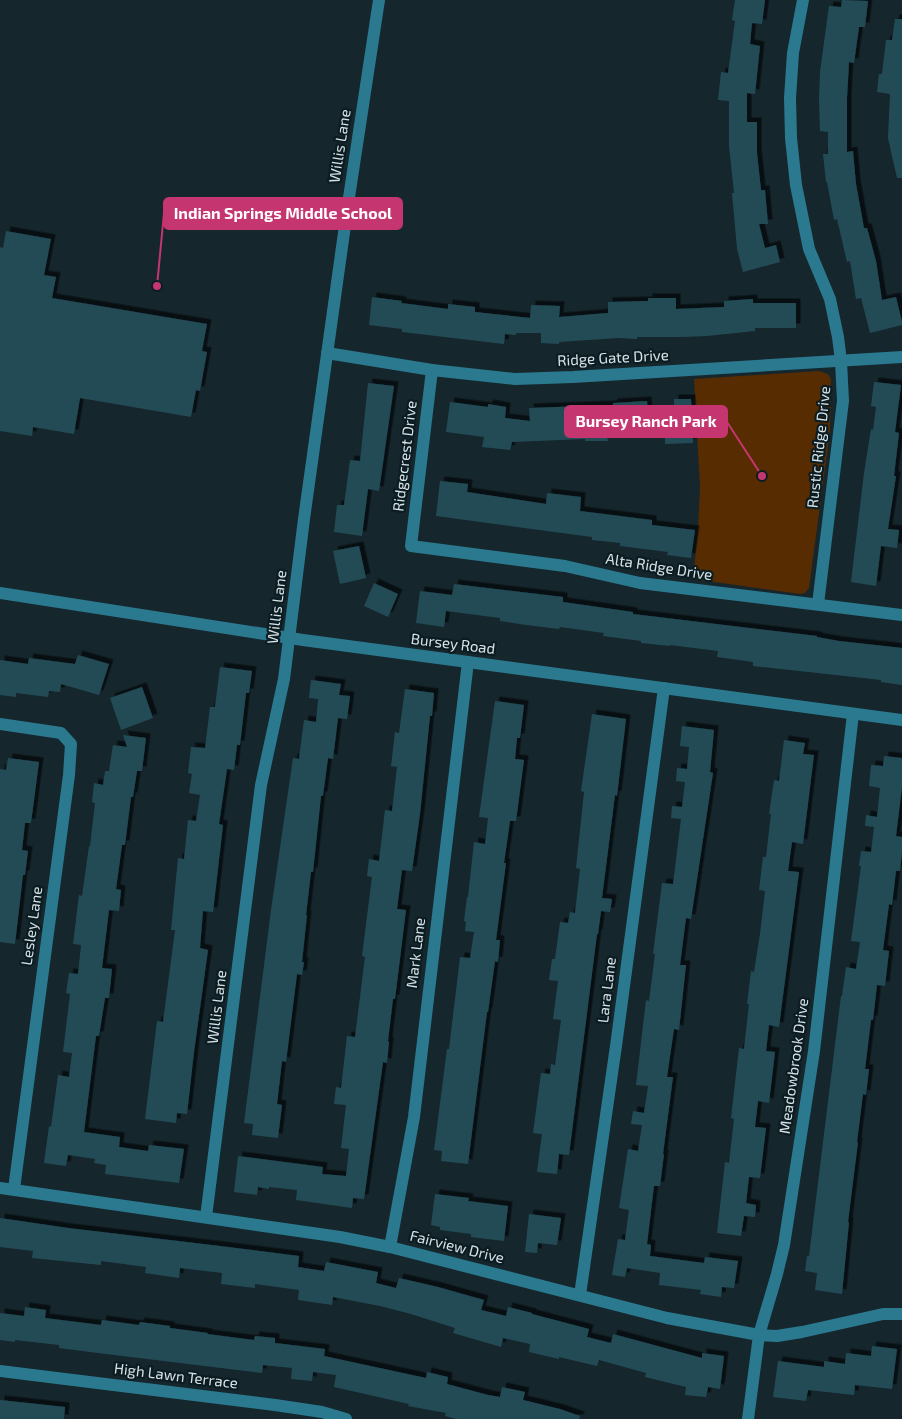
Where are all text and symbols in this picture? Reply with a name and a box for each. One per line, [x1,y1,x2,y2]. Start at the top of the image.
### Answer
street label: Willis Lane [324,108,354,184]
callout: Indian Springs Middle School [164,198,402,229]
text: Indian Springs Middle School [174,203,393,222]
street label: Ridge Gate Drive [557,345,669,369]
street label: Rustic Ridge Drive [803,385,833,509]
street label: Ridgecrest Drive [388,399,420,512]
callout: Bursey Ranch Park [565,406,727,437]
text: Bursey Ranch Park [575,411,717,431]
street label: Alta Ridge Drive [604,549,714,583]
street label: Willis Lane [263,569,289,645]
street label: Bursey Road [410,629,496,657]
street label: Lesley Lane [17,885,45,966]
street label: Mark Lane [402,917,428,989]
street label: Lara Lane [593,956,619,1024]
street label: Willis Lane [203,969,229,1045]
street label: Meadowbrook Drive [775,997,811,1135]
street label: Fairview Drive [408,1226,506,1266]
street label: High Lawn Terrace [113,1358,239,1392]

